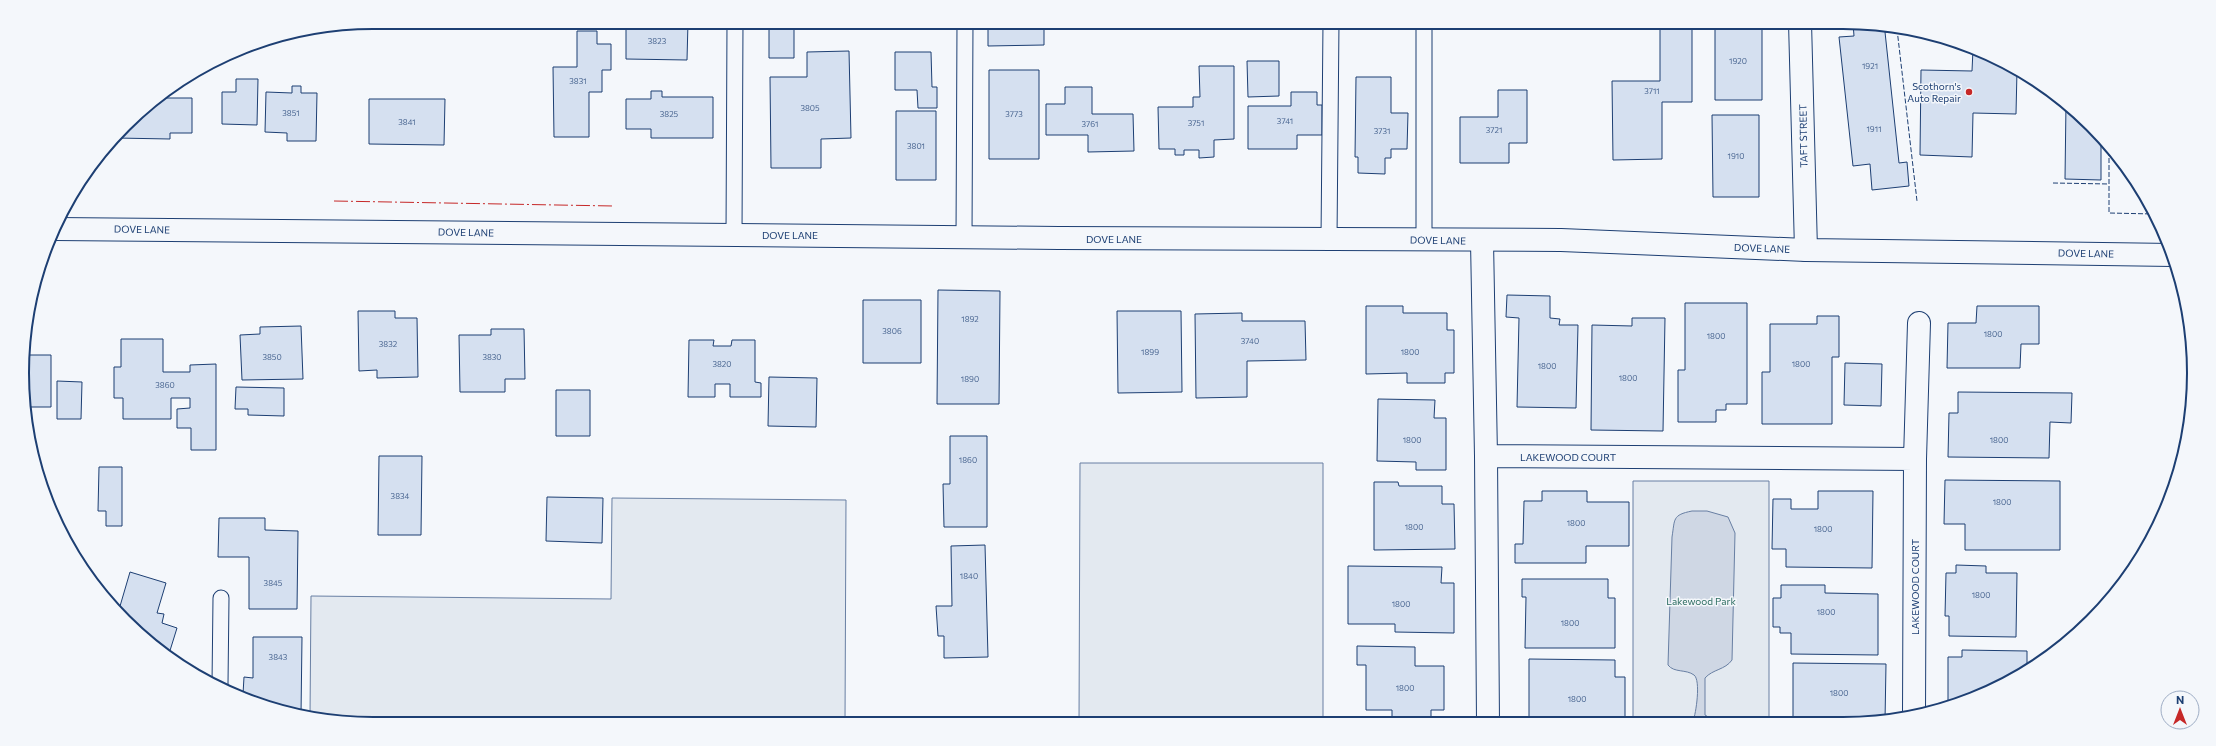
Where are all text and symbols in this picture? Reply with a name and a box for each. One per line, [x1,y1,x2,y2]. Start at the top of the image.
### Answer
house number: 3823 [648,36,667,46]
house number: 1920 [1729,56,1747,66]
house number: 1921 [1862,61,1878,71]
house number: 3831 [569,76,587,86]
place label: Scothorn's Auto Repair [1907,80,1961,104]
house number: 3711 [1644,86,1660,96]
marker: Scothorn's Auto Repair [1964,87,1974,97]
house number: 3805 [800,103,820,113]
street label: TAFT STREET [1796,104,1810,168]
house number: 3851 [282,108,300,118]
house number: 3825 [660,109,679,119]
house number: 3773 [1005,109,1023,119]
house number: 3741 [1277,116,1293,126]
house number: 3841 [398,117,416,127]
house number: 3751 [1188,118,1204,128]
house number: 3761 [1081,119,1099,129]
house number: 1911 [1866,124,1882,134]
house number: 3721 [1486,125,1502,135]
house number: 3731 [1374,126,1390,136]
house number: 3801 [907,141,925,151]
house number: 1910 [1728,151,1744,161]
street label: DOVE LANE [114,223,170,235]
street label: DOVE LANE [438,226,494,238]
street label: DOVE LANE [762,229,818,241]
street label: DOVE LANE [1086,233,1142,245]
street label: DOVE LANE [1410,234,1466,246]
street label: DOVE LANE [1734,241,1790,255]
street label: DOVE LANE [2058,247,2114,259]
house number: 1892 [961,314,979,324]
house number: 3806 [882,326,902,336]
house number: 1800 [1984,329,2002,339]
house number: 1800 [1707,331,1725,341]
house number: 3740 [1241,336,1259,346]
house number: 3832 [379,339,398,349]
house number: 1899 [1141,347,1159,357]
house number: 1800 [1401,347,1419,357]
house number: 3850 [262,352,282,362]
house number: 3830 [482,352,502,362]
house number: 3820 [712,359,732,369]
house number: 1800 [1792,359,1810,369]
house number: 1800 [1538,361,1556,371]
house number: 1800 [1619,373,1637,383]
house number: 1890 [961,374,979,384]
house number: 3860 [155,380,175,390]
house number: 1800 [1403,435,1421,445]
house number: 1800 [1990,435,2008,445]
street label: LAKEWOOD COURT [1520,451,1617,463]
house number: 1860 [959,455,977,465]
house number: 3834 [391,491,410,501]
house number: 1800 [1993,497,2011,507]
house number: 1800 [1567,518,1585,528]
house number: 1800 [1405,522,1423,532]
house number: 1800 [1814,524,1832,534]
street label: LAKEWOOD COURT [1909,538,1921,635]
house number: 1840 [960,571,978,581]
house number: 3845 [264,578,283,588]
house number: 1800 [1972,590,1990,600]
park label: Lakewood Park [1666,595,1736,607]
house number: 1800 [1392,599,1410,609]
house number: 1800 [1817,607,1835,617]
house number: 1800 [1561,618,1579,628]
house number: 3843 [269,652,288,662]
house number: 1800 [1396,683,1414,693]
house number: 1800 [1830,688,1848,698]
north arrow [2160,690,2200,730]
text: N [2176,693,2184,706]
house number: 1800 [1568,694,1586,704]

